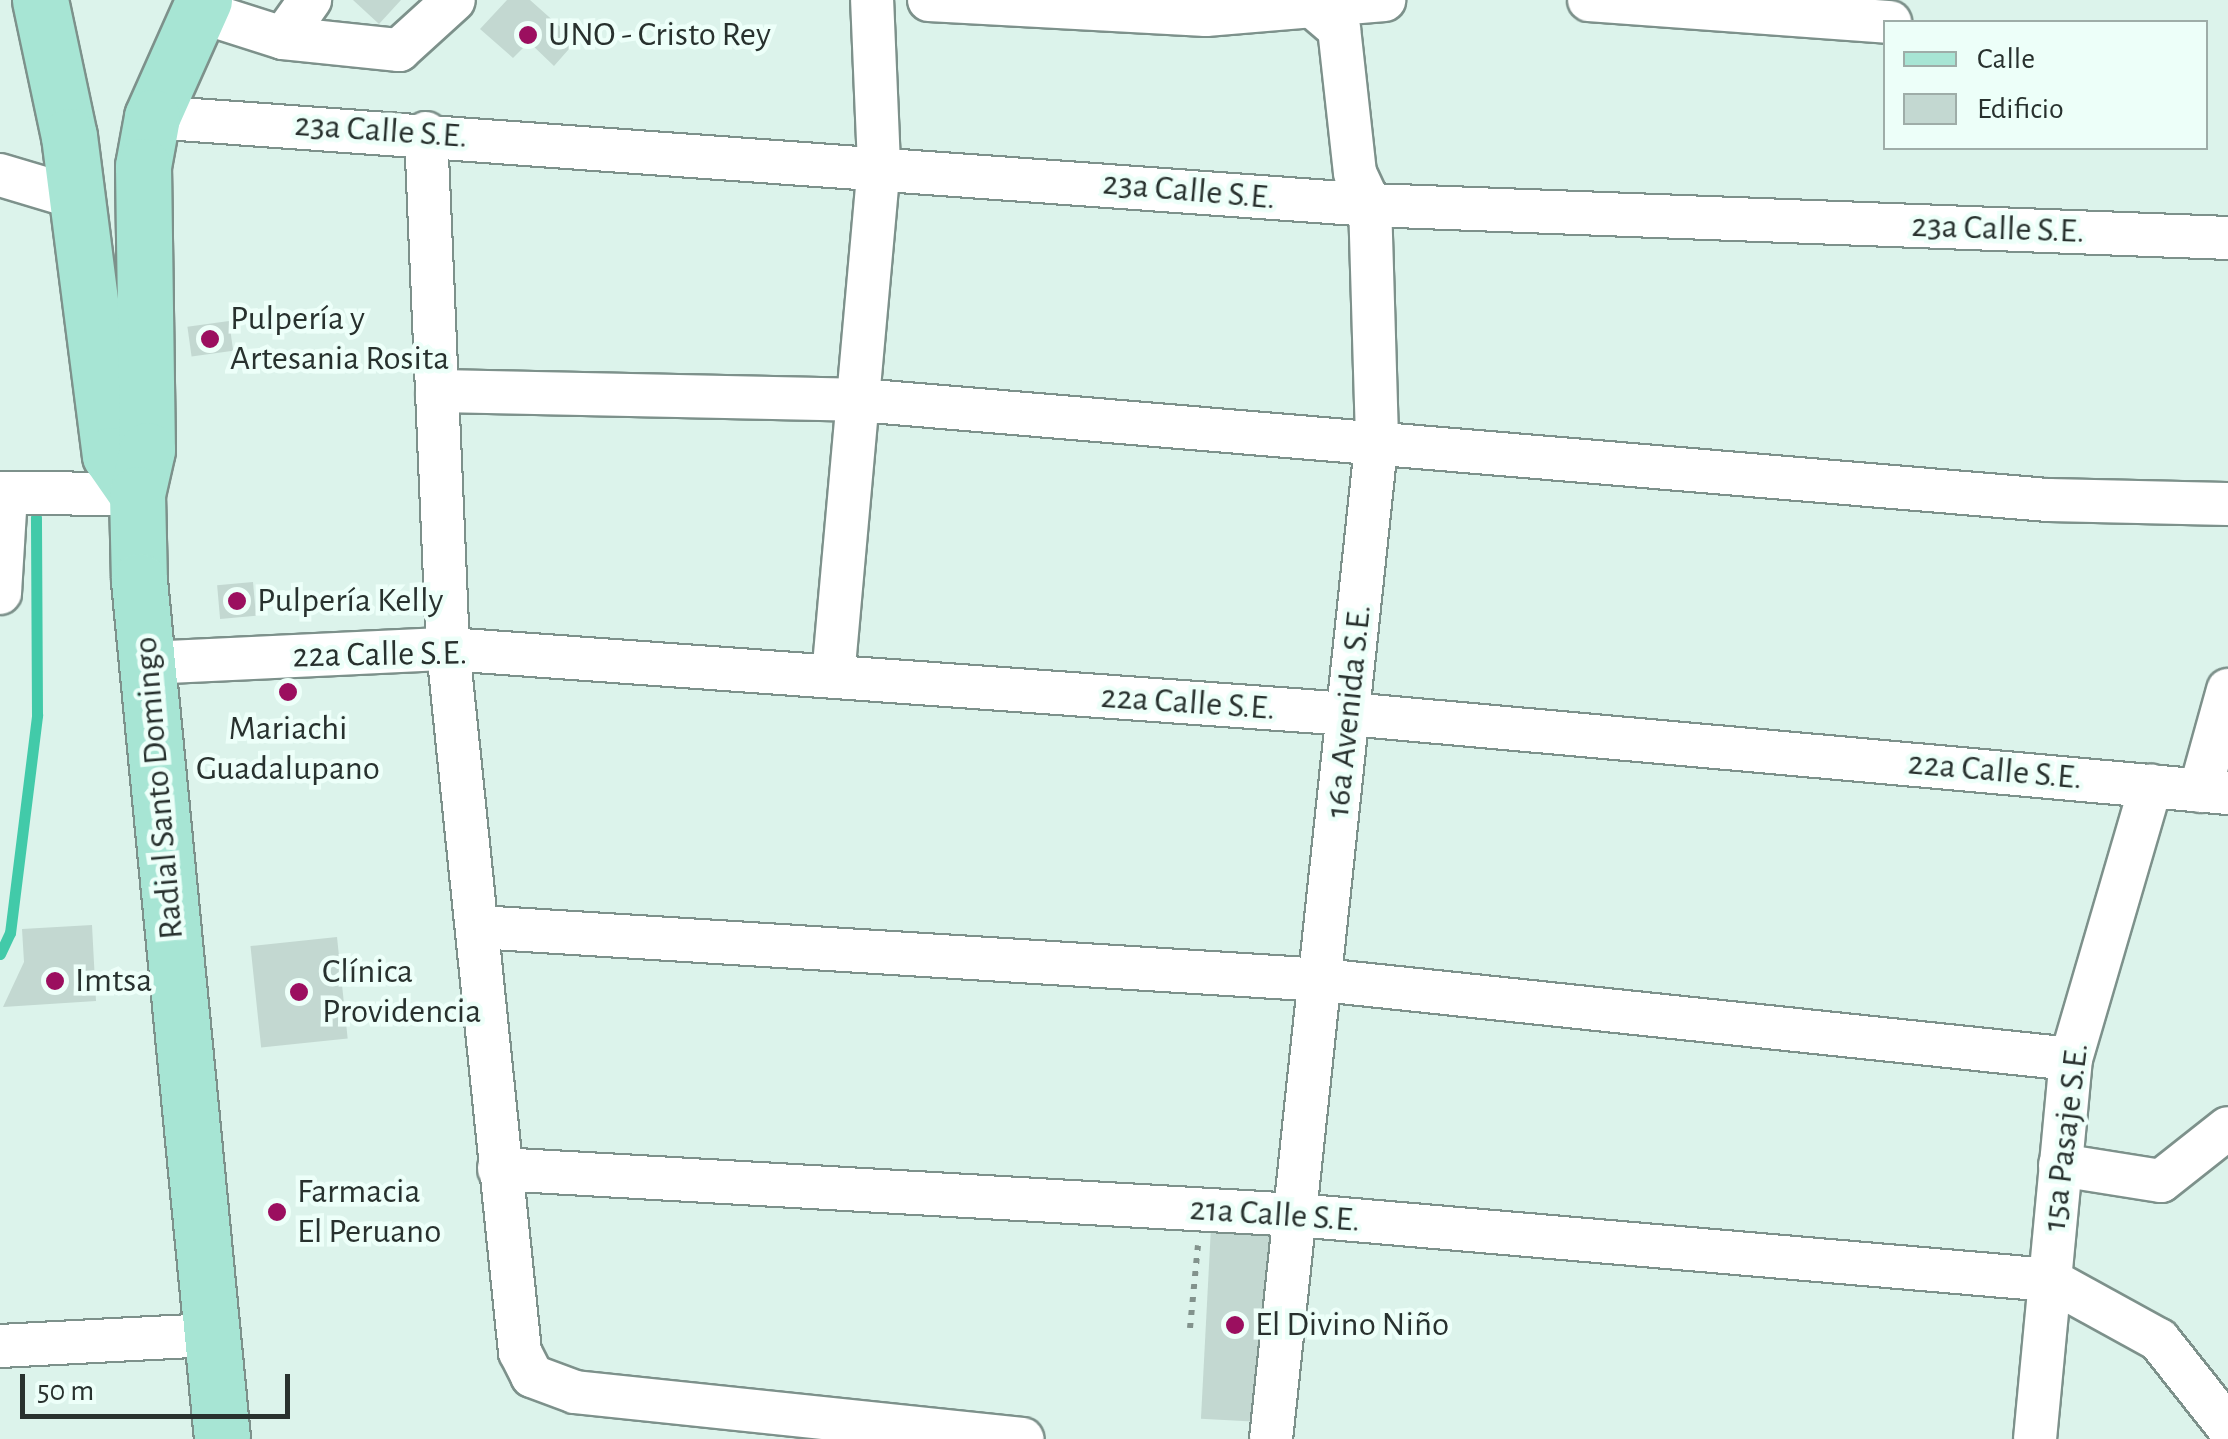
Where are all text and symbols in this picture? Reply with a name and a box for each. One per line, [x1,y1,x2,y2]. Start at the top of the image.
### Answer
place label: UNO - Cristo Rey [548,14,771,56]
legend [1883,20,2208,150]
marker: UNO - Cristo Rey [517,24,539,46]
text: Calle [1977,44,2035,74]
text: Edificio [1977,94,2064,124]
street label: 23a Calle S.E. [293,104,469,158]
street label: 23a Calle S.E. [1101,163,1277,219]
street label: 23a Calle S.E. [1911,205,2085,253]
place label: Pulpería y Artesania Rosita [230,298,449,380]
marker: Pulpería y Artesania Rosita [199,328,221,350]
place label: Pulpería Kelly [257,580,444,622]
marker: Pulpería Kelly [226,590,248,612]
street label: 16a Avenida S.E. [1317,602,1381,820]
street label: 22a Calle S.E. [292,632,468,678]
street label: Radial Santo Domingo [125,635,193,941]
street label: 22a Calle S.E. [1099,676,1277,730]
marker: Mariachi Guadalupano [277,681,299,703]
place label: Mariachi Guadalupano [196,708,380,790]
street label: 22a Calle S.E. [1906,742,2084,800]
place label: Clínica Providencia [322,951,481,1033]
place label: Imtsa [75,960,152,1002]
marker: Imtsa [44,970,66,992]
marker: Clínica Providencia [286,979,312,1005]
street label: 15a Pasaje S.E. [2034,1040,2098,1234]
place label: Farmacia El Peruano [297,1171,441,1253]
street label: 21a Calle S.E. [1188,1188,1362,1242]
marker: Farmacia El Peruano [266,1201,288,1223]
place label: El Divino Niño [1255,1304,1449,1346]
marker: El Divino Niño [1224,1314,1246,1336]
scale bar [25,1354,295,1416]
text: 50 m [37,1376,94,1406]

